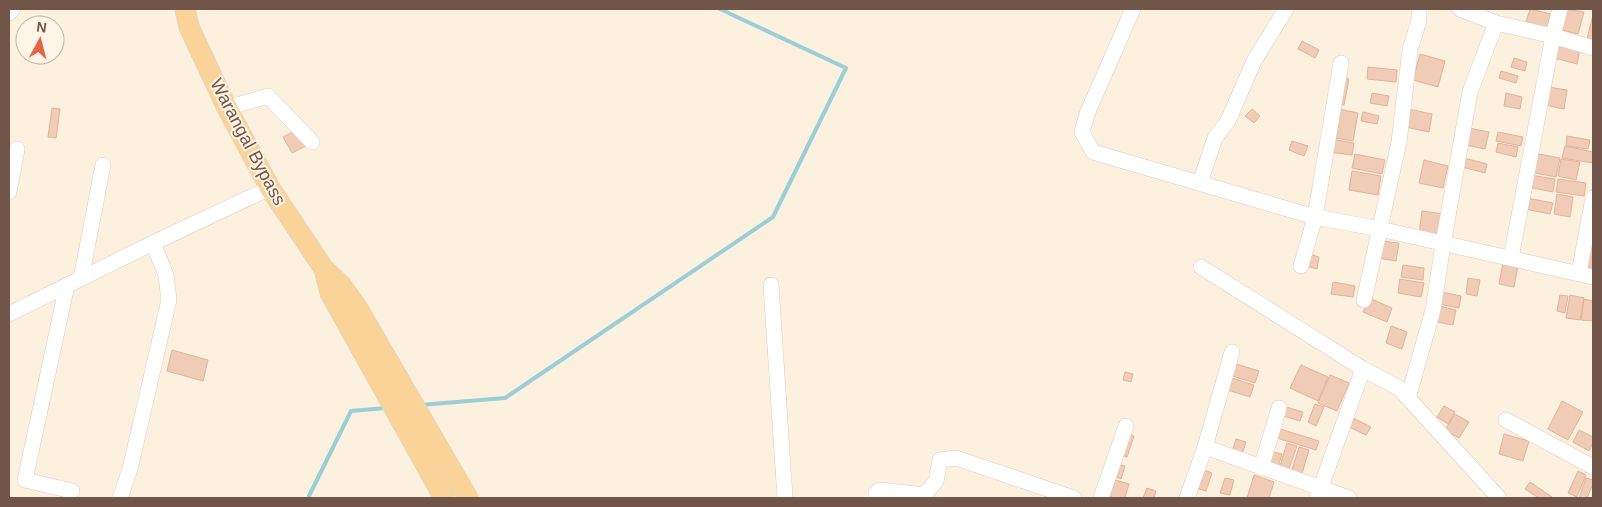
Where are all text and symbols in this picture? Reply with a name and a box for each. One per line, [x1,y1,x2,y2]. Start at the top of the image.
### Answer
north arrow [15,15,65,65]
text: N [36,19,48,36]
street label: Warangal Bypass [206,75,290,209]

